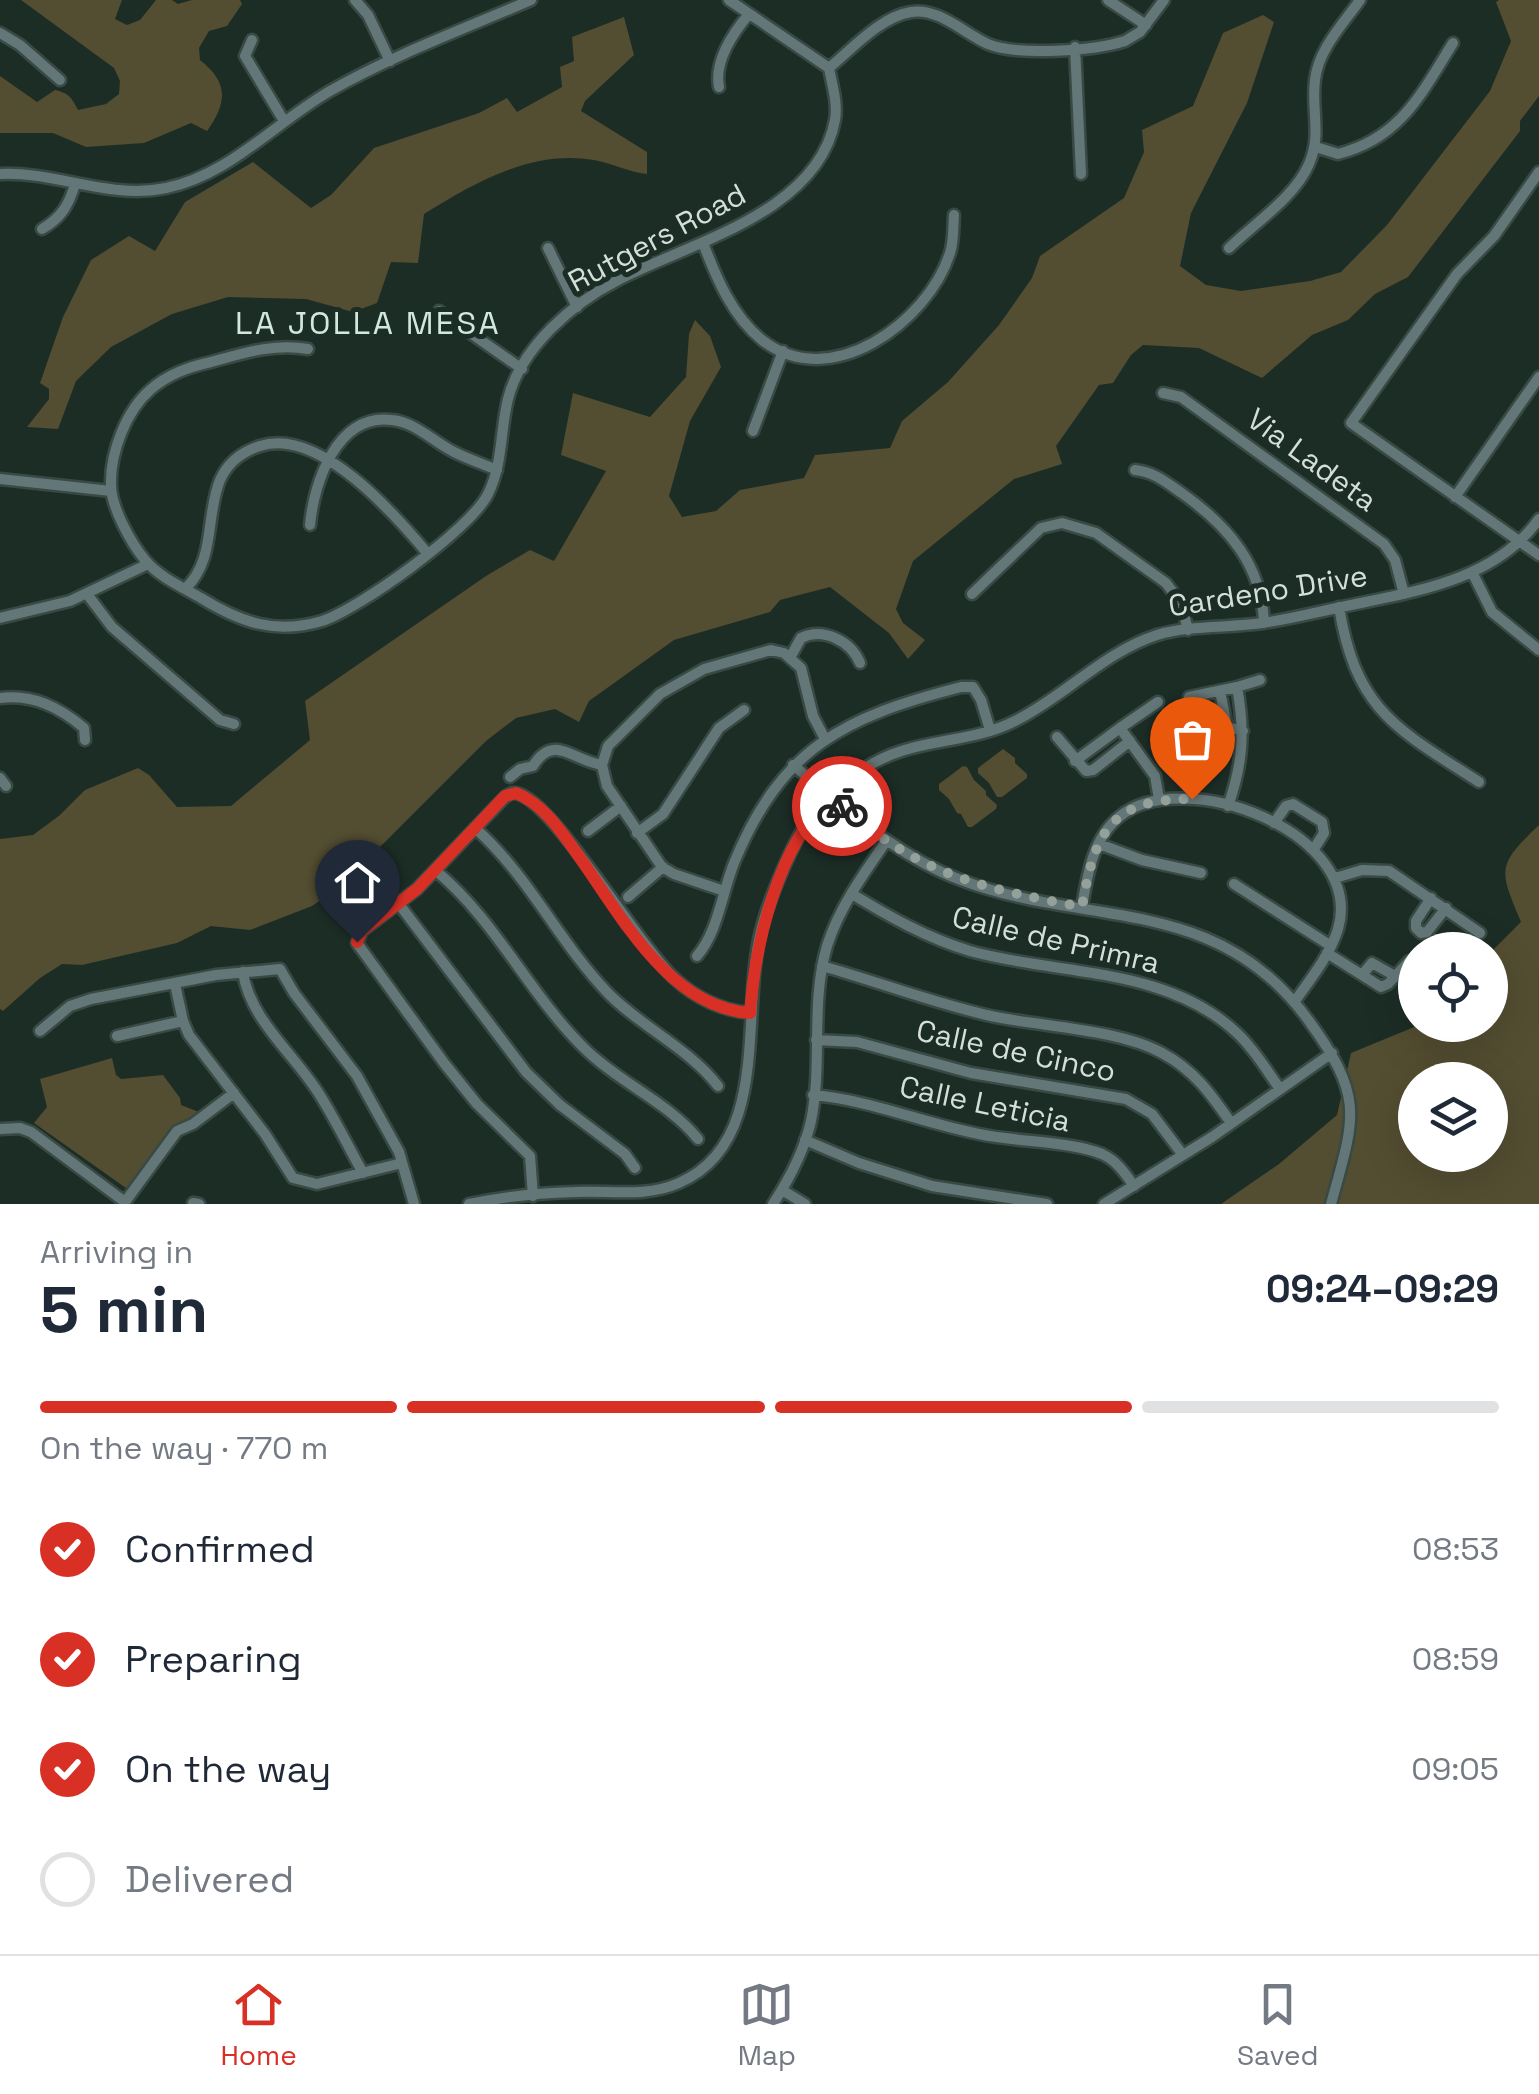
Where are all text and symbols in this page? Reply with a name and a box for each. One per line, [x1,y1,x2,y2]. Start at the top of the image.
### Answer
street label: Rutgers Road [561,174,752,301]
district label: LA JOLLA MESA [235,303,501,343]
street label: Via Ladeta [1240,399,1385,520]
street label: Cardeno Drive [1166,556,1370,625]
pin [1150,697,1235,800]
icon: bag [1165,712,1220,767]
courier [792,756,892,856]
icon: bike [815,779,870,834]
pin [315,840,400,943]
icon: home [330,855,385,910]
street label: Calle de Primra [948,897,1164,982]
map controls [1398,932,1508,1172]
button: locate [1398,932,1508,1042]
street label: Calle de Cinco [913,1010,1119,1091]
button: layers [1398,1062,1508,1172]
street label: Calle Leticia [896,1066,1074,1141]
text: Arriving in [40,1232,193,1272]
text: 09:24–09:29 [1266,1265,1499,1313]
text: 5 min [40,1268,208,1351]
text: On the way · 770 m [40,1428,328,1468]
icon: check [40,1522,95,1577]
text: Confirmed [125,1525,315,1573]
text: 08:53 [1412,1529,1499,1569]
icon: check [40,1632,95,1687]
text: Preparing [125,1635,302,1683]
text: 08:59 [1412,1639,1499,1679]
icon: check [40,1742,95,1797]
text: On the way [125,1745,331,1793]
text: 09:05 [1411,1749,1499,1789]
text: Delivered [125,1855,294,1903]
tab: Home [220,1977,297,2073]
tab: Map [738,1977,796,2073]
tab: Saved [1237,1977,1319,2073]

